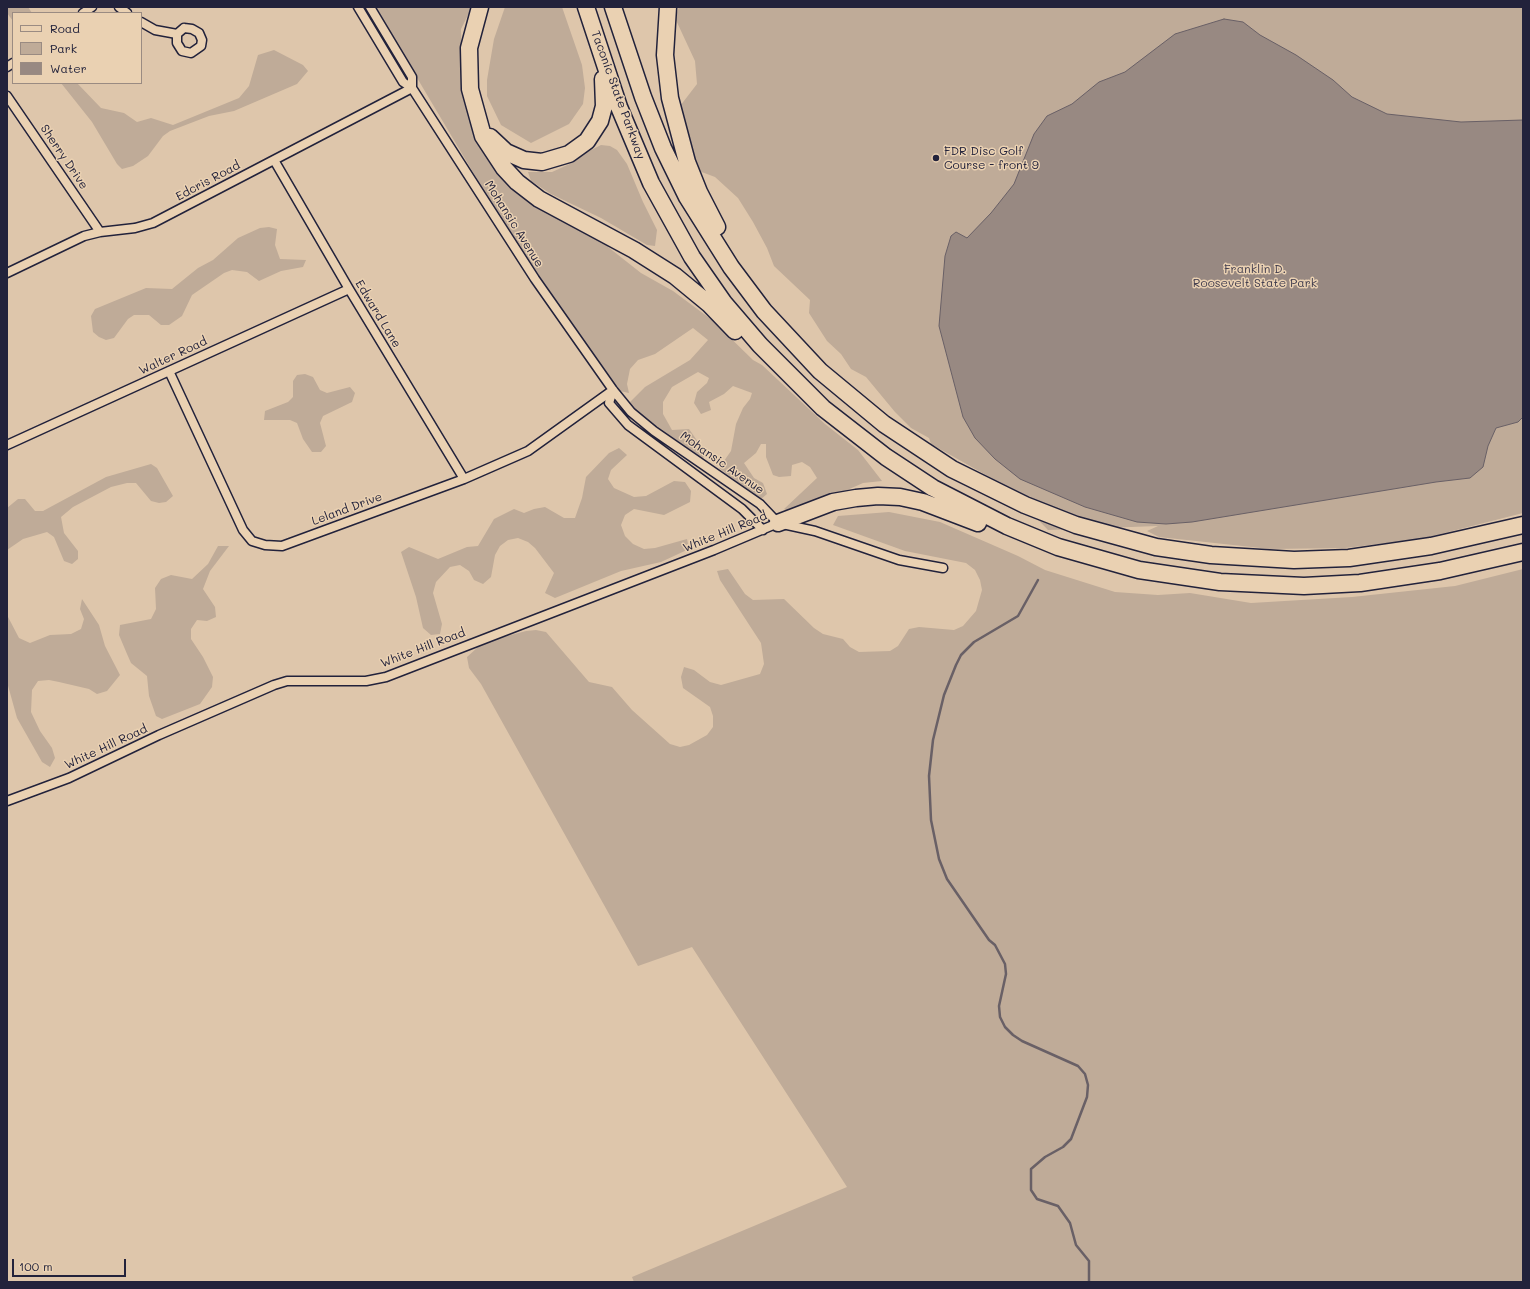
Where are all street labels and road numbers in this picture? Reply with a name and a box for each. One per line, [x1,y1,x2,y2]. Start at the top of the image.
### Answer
street label: Taconic State Parkway [588,29,648,161]
street label: Sherry Drive [37,122,91,192]
street label: Edcris Road [173,158,243,204]
street label: Mohansic Avenue [482,178,546,270]
street label: Edward Lane [352,277,404,351]
street label: Walter Road [137,334,209,378]
street label: Mohansic Avenue [677,429,767,497]
street label: Leland Drive [310,490,384,528]
street label: White Hill Road [681,509,769,555]
street label: White Hill Road [379,625,467,671]
street label: White Hill Road [62,722,150,772]

